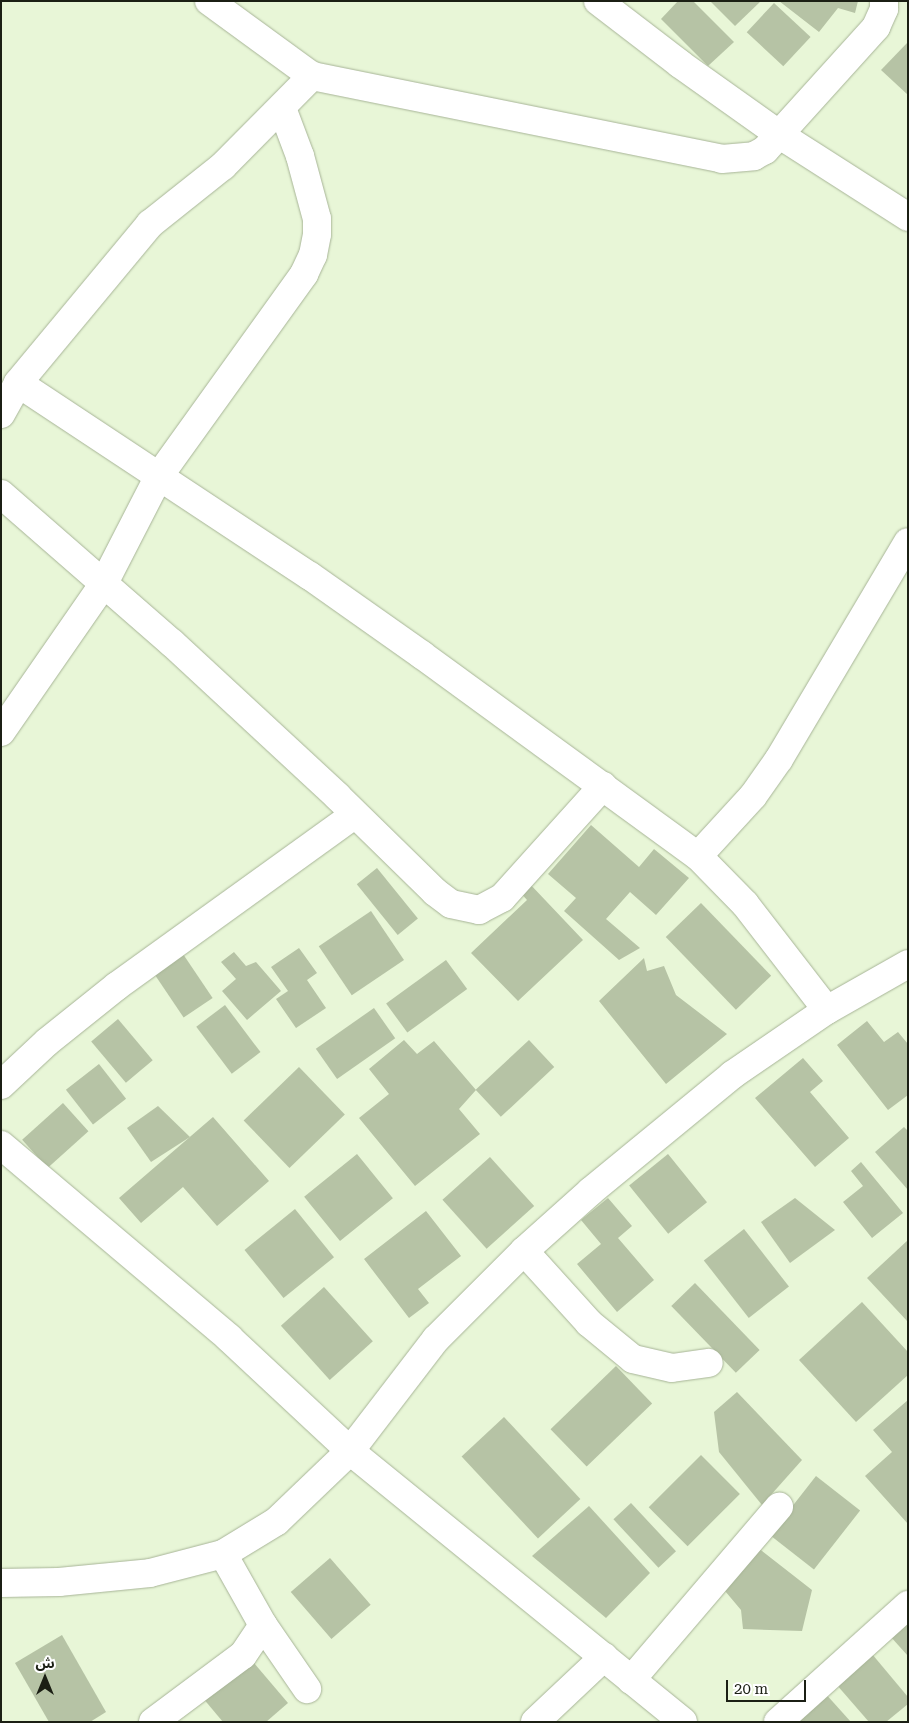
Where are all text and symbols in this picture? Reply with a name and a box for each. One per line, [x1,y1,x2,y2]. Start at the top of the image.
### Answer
north arrow [20,1653,70,1703]
text: ش [35,1655,55,1671]
scale bar [729,1670,809,1702]
text: 20 m [734,1680,768,1698]

